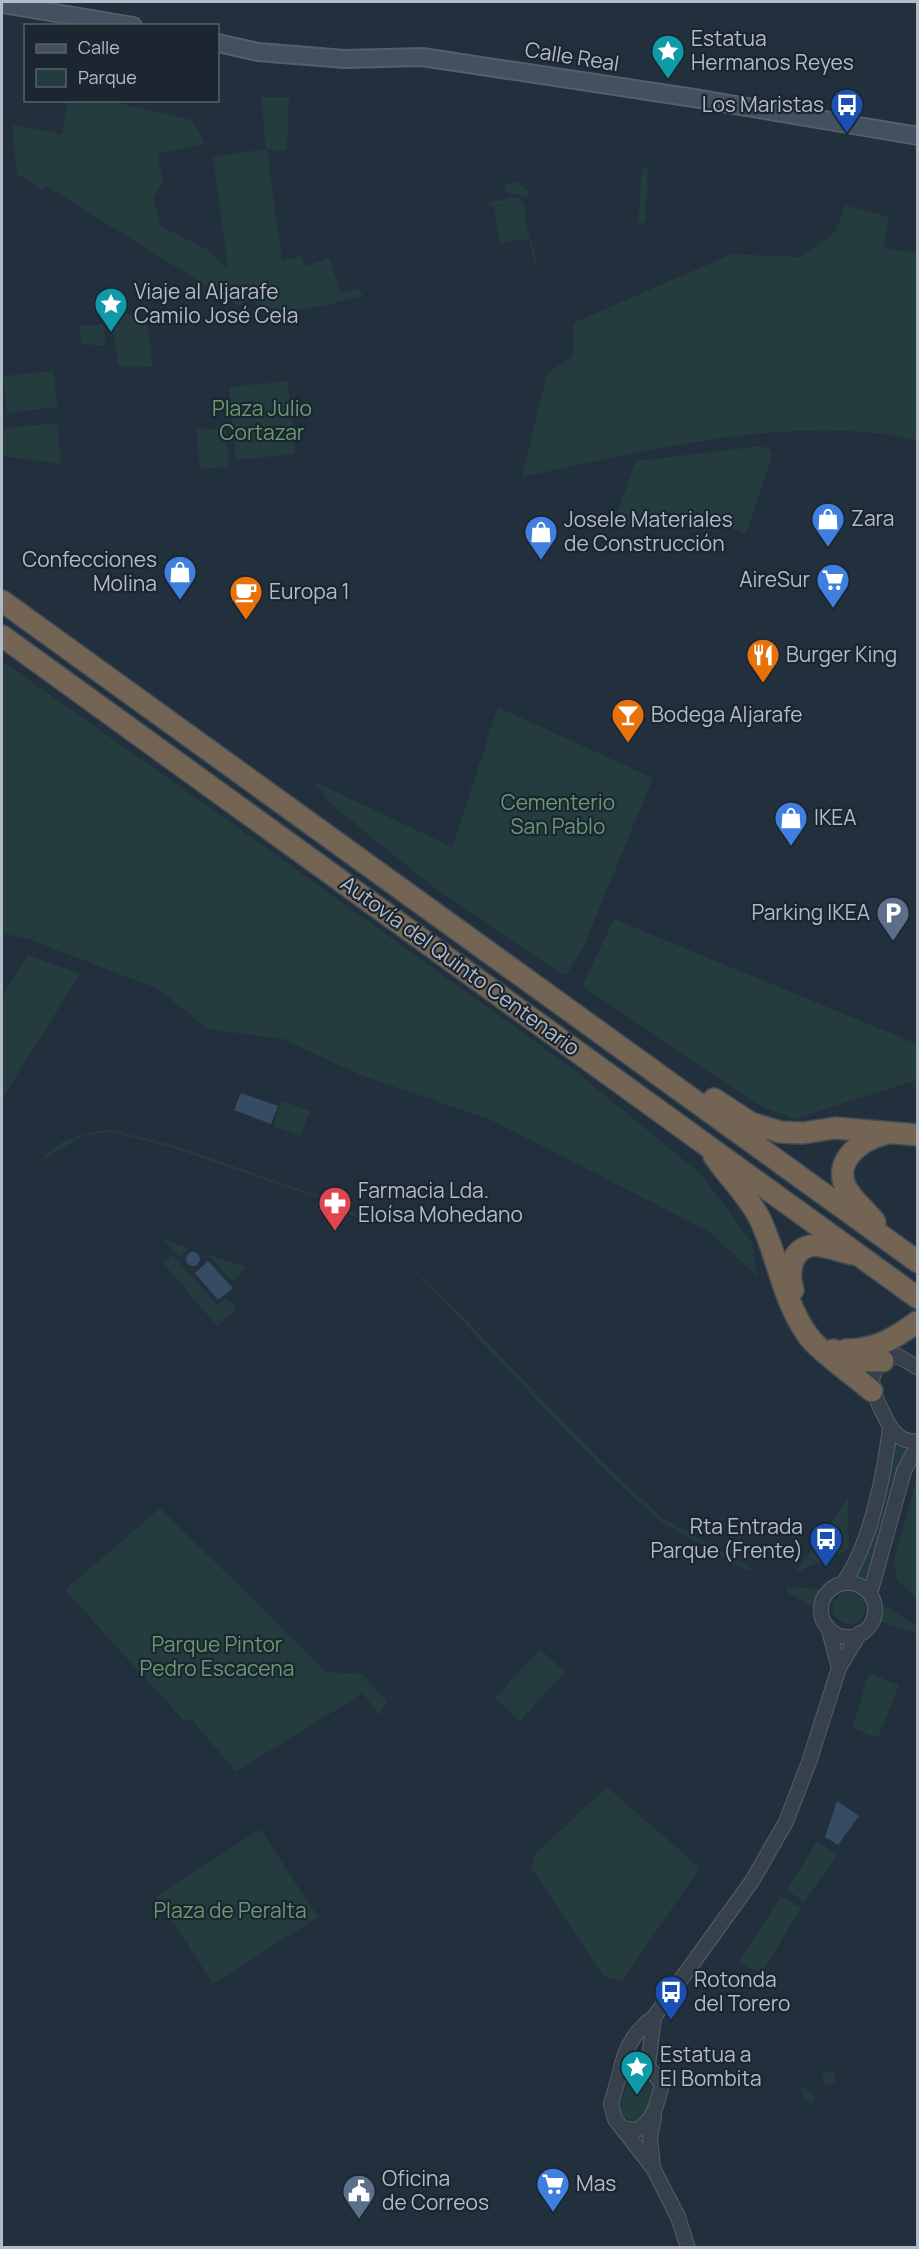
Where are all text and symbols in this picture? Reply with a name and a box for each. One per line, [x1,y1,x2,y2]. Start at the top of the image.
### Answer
legend [24,24,219,102]
place label: Estatua Hermanos Reyes [691,24,854,76]
place icon: Estatua Hermanos Reyes [650,33,686,80]
text: Calle [78,35,120,59]
street label: Calle Real [523,35,621,77]
text: Parque [78,65,137,89]
bus stop icon: Los Maristas [829,87,865,134]
place label: Los Maristas [702,90,824,118]
place label: Viaje al Aljarafe Camilo José Cela [134,277,298,329]
place icon: Viaje al Aljarafe Camilo José Cela [93,286,129,333]
park label: Plaza Julio Cortazar [212,394,312,446]
shop icon: Zara [810,501,846,548]
place label: Zara [851,504,894,532]
place label: Josele Materiales de Construcción [564,505,733,557]
shop icon: Josele Materiales de Construcción [523,514,559,561]
place label: Confecciones Molina [22,545,157,597]
shop icon: Confecciones Molina [162,554,198,601]
supermarket icon: AireSur [815,562,851,609]
place label: AireSur [739,565,810,593]
cafe icon: Europa 1 [228,574,264,621]
place label: Europa 1 [269,577,350,605]
restaurant icon: Burger King [745,637,781,684]
place label: Burger King [786,640,897,668]
bar icon: Bodega Aljarafe [610,697,646,744]
place label: Bodega Aljarafe [651,700,803,728]
park label: Cementerio San Pablo [501,788,615,840]
shop icon: IKEA [773,800,809,847]
place label: IKEA [814,803,857,831]
street label: Autovía del Quinto Centenario [335,869,586,1061]
parking icon: Parking IKEA [875,895,911,942]
place label: Parking IKEA [752,898,870,926]
place label: Farmacia Lda. Eloísa Mohedano [358,1176,523,1228]
pharmacy icon: Farmacia Lda. Eloísa Mohedano [317,1185,353,1232]
place label: Rta Entrada Parque (Frente) [650,1512,803,1564]
bus stop icon: Rta Entrada Parque (Frente) [808,1521,844,1568]
park label: Parque Pintor Pedro Escacena [140,1630,294,1682]
park label: Plaza de Peralta [153,1896,307,1924]
place label: Rotonda del Torero [694,1965,791,2017]
bus stop icon: Rotonda del Torero [653,1974,689,2021]
place label: Estatua a El Bombita [660,2040,762,2092]
place icon: Estatua a El Bombita [619,2049,655,2096]
place label: Oficina de Correos [382,2164,489,2216]
supermarket icon: Mas [535,2166,571,2213]
place label: Mas [576,2169,616,2197]
public building icon: Oficina de Correos [341,2173,377,2220]

